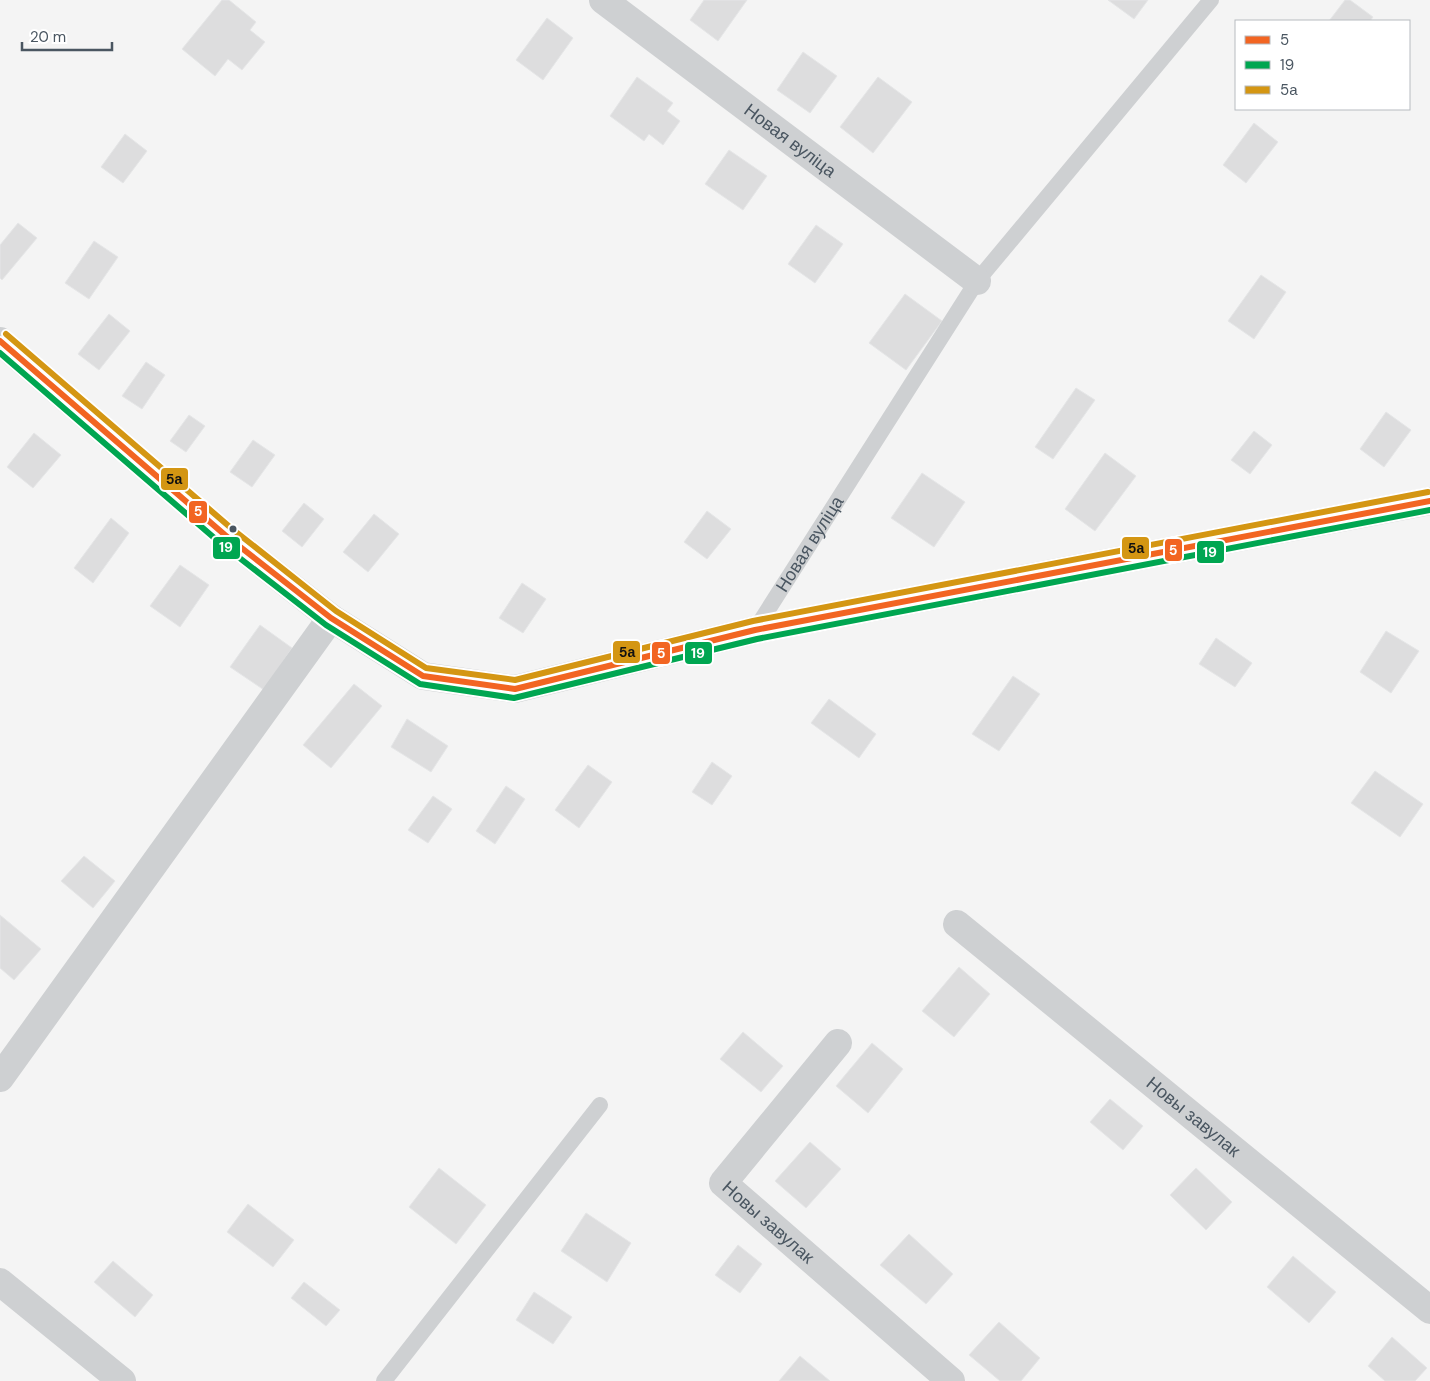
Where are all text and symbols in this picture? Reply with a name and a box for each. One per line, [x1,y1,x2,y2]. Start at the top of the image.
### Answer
scale bar [22,20,112,52]
legend [1235,20,1410,110]
text: 20 m [30,27,66,47]
text: 5 [1280,30,1289,50]
text: 19 [1280,55,1294,75]
text: 5а [1280,80,1298,100]
street label: Новая вуліца [739,98,842,184]
line badge: 5а [160,467,189,491]
text: 5а [166,470,182,488]
street label: Новая вуліца [770,490,850,597]
line badge: 5 [188,500,208,524]
text: 5 [194,502,202,520]
unlabelled marker [228,524,238,534]
line badge: 19 [212,536,241,560]
line badge: 5а [1121,536,1150,560]
text: 19 [219,538,233,556]
line badge: 5 [1164,538,1183,562]
text: 5а [1128,539,1144,557]
line badge: 19 [1196,540,1225,564]
text: 5 [1169,541,1177,559]
text: 19 [1203,543,1217,561]
line badge: 5а [612,640,641,664]
line badge: 5 [651,641,671,665]
line badge: 19 [684,641,713,665]
text: 5а [619,643,635,661]
text: 5 [657,644,665,662]
text: 19 [691,644,705,662]
street label: Новы завулак [1141,1071,1245,1162]
street label: Новы завулак [717,1176,819,1269]

